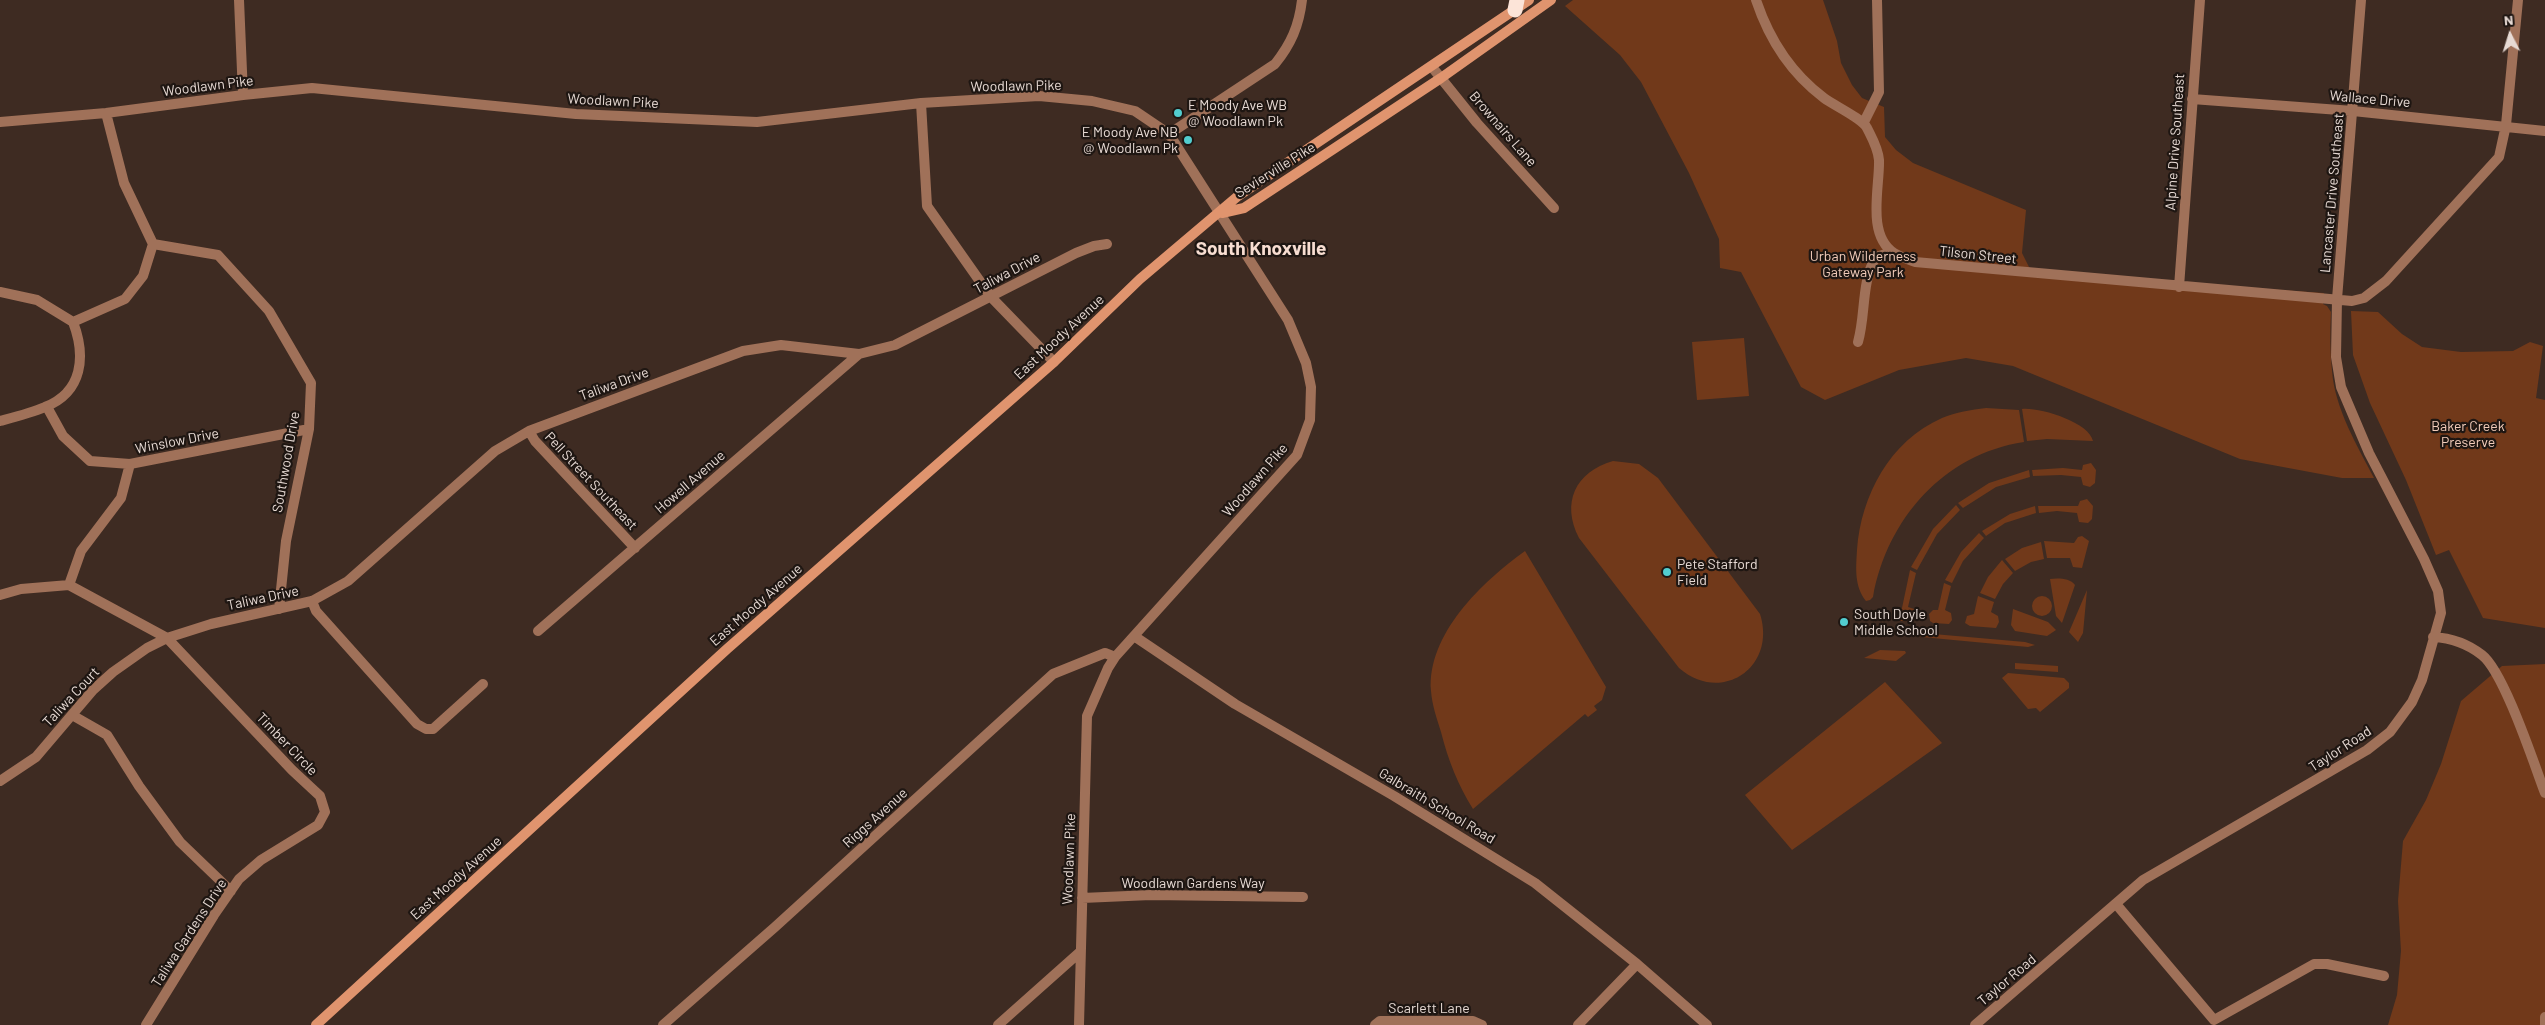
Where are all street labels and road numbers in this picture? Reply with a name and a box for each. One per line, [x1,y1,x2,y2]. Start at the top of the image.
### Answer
street label: Woodlawn Pike [162,72,254,100]
street label: Alpine Drive Southeast [2162,73,2188,211]
street label: Woodlawn Pike [970,77,1062,95]
street label: Wallace Drive [2329,87,2411,111]
street label: Brownairs Lane [1466,88,1540,170]
street label: Woodlawn Pike [567,90,659,112]
street label: Lancaster Drive Southeast [2317,112,2347,274]
street label: Sevierville Pike [1232,139,1318,201]
street label: Tilson Street [1939,243,2017,267]
street label: Taliwa Drive [971,248,1043,298]
street label: East Moody Avenue [1011,291,1107,383]
street label: Taliwa Drive [577,364,651,404]
street label: Southwood Drive [269,410,303,514]
street label: Winslow Drive [134,425,220,457]
street label: Pell Street Southeast [541,428,641,534]
street label: Woodlawn Pike [1219,440,1291,520]
street label: Howell Avenue [651,447,729,517]
street label: East Moody Avenue [706,560,806,650]
street label: Taliwa Drive [226,582,300,614]
street label: Taliwa Court [39,664,103,730]
street label: Timber Circle [253,709,321,779]
street label: Taylor Road [2306,723,2374,775]
street label: Galbraith School Road [1376,765,1498,847]
street label: Riggs Avenue [839,785,911,851]
street label: Woodlawn Pike [1059,813,1079,905]
street label: East Moody Avenue [407,833,505,923]
street label: Woodlawn Gardens Way [1121,875,1265,891]
street label: Taliwa Gardens Drive [148,876,230,990]
street label: Taylor Road [1974,951,2040,1009]
street label: Scarlett Lane [1388,1000,1470,1016]

